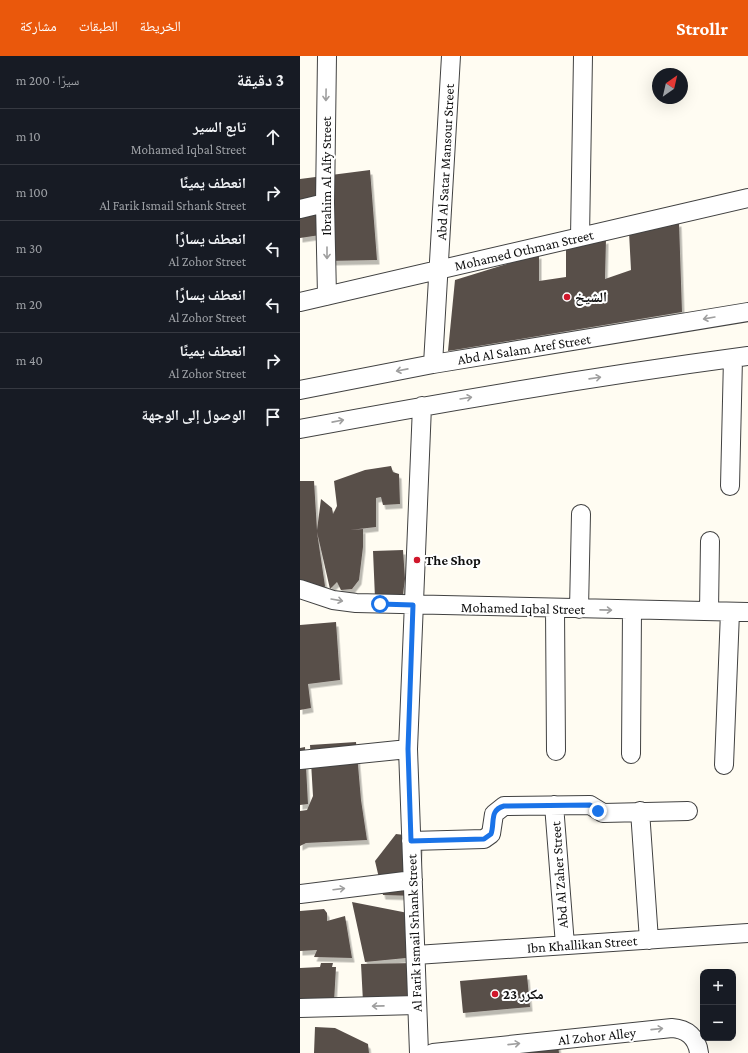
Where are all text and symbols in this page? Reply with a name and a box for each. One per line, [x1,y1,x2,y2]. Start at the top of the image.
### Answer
text: مشاركة [20,18,57,34]
text: الطبقات [79,18,118,34]
text: الخريطة [140,18,181,34]
text: Strollr [676,18,728,39]
north arrow [652,68,688,104]
text: 3 دقيقة [237,71,284,90]
text: سيرًا · 200 m [16,73,79,88]
street label: Abd Al Satar Mansour Street [433,83,457,241]
one-way arrow [322,88,330,101]
street label: Ibrahim Al Alfy Street [318,116,334,236]
text: تابع السير [193,119,246,135]
icon: ahead [262,126,284,148]
text: 10 m [16,129,41,144]
text: Mohamed Iqbal Street [131,142,246,157]
text: انعطف يمينًا [179,175,246,191]
icon: right [262,182,284,204]
text: 100 m [16,185,48,200]
text: Al Farik Ismail Srhank Street [99,198,246,213]
street label: Mohamed Othman Street [453,226,595,274]
text: انعطف يسارًا [175,231,246,247]
icon: left [262,238,284,260]
text: 30 m [16,241,42,256]
one-way arrow [323,246,331,259]
text: Al Zohor Street [169,254,246,269]
text: انعطف يسارًا [175,287,246,303]
place label: الشيخ [575,289,607,306]
marker: الشيخ [562,292,572,302]
icon: left [262,294,284,316]
text: 20 m [16,297,42,312]
text: Al Zohor Street [169,310,246,325]
one-way arrow [703,314,716,322]
street label: Abd Al Salam Aref Street [456,331,592,367]
text: انعطف يمينًا [179,343,246,359]
icon: right [262,350,284,372]
text: 40 m [16,353,43,368]
text: Al Zohor Street [169,366,246,381]
one-way arrow [396,366,409,374]
one-way arrow [588,374,601,382]
one-way arrow [459,394,472,402]
icon: arrive [262,406,284,428]
text: الوصول إلى الوجهة [142,407,246,423]
one-way arrow [331,417,344,425]
place label: The Shop [425,552,481,568]
marker: The Shop [412,555,422,565]
route start [371,595,389,613]
one-way arrow [330,596,343,604]
street label: Mohamed Iqbal Street [461,599,586,617]
one-way arrow [599,606,612,614]
route end [589,802,607,820]
street label: Abd Al Zaher Street [547,821,571,929]
street label: Al Farik Ismail Srhank Street [403,854,425,1012]
one-way arrow [332,885,345,893]
street label: Ibn Khallikan Street [526,932,638,956]
map controls [700,969,736,1041]
button: + [700,969,736,1005]
place label: 23 مكرر [503,986,544,1002]
marker: 23 مكرر [490,989,500,999]
one-way arrow [372,1002,385,1009]
button: − [700,1005,736,1041]
street label: Al Zohor Alley [557,1024,637,1048]
one-way arrow [650,1026,663,1033]
one-way arrow [507,1041,520,1048]

